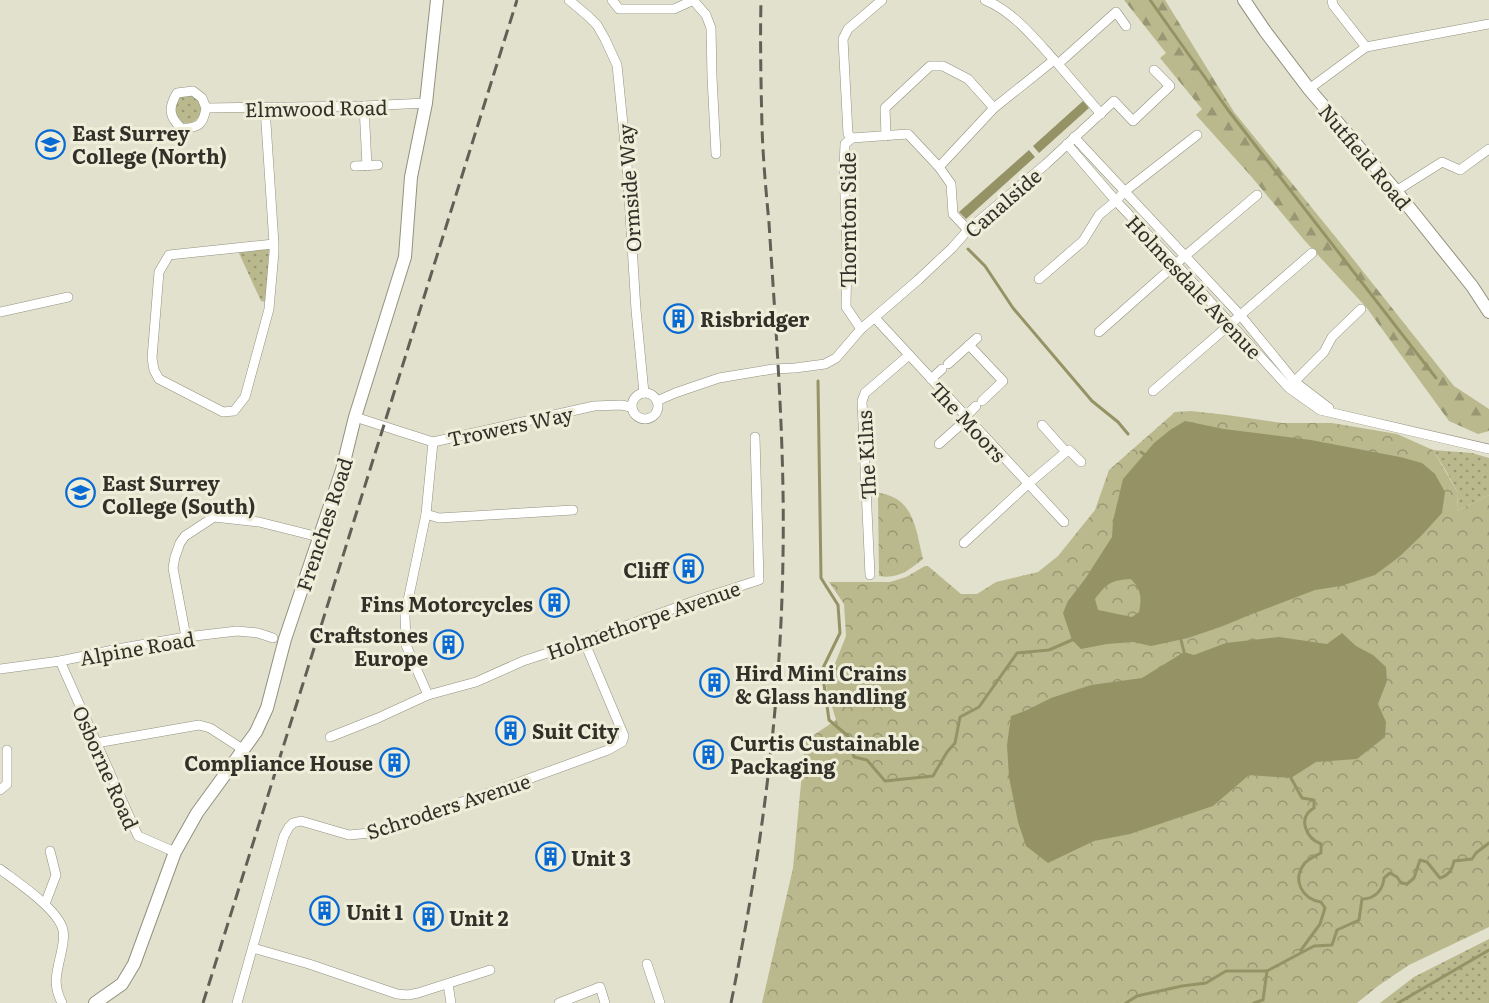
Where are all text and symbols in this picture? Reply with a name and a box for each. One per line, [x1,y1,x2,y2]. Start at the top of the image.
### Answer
street label: Elmwood Road [244,91,388,123]
street label: Nutfield Road [1313,96,1419,216]
place label: East Surrey College (North) [72,117,227,170]
street label: Ormside Way [609,122,647,253]
school or university icon: East Surrey College (North) [35,128,67,160]
street label: Thornton Side [832,152,862,288]
street label: Canalside [957,160,1047,244]
street label: Holmesdale Avenue [1120,207,1270,365]
building icon: Risbridger [663,302,695,334]
place label: Risbridger [700,303,810,333]
street label: The Moors [924,374,1014,468]
street label: Trowers Way [445,397,576,453]
street label: The Kilns [848,410,882,500]
street label: Frenches Road [287,453,359,595]
place label: East Surrey College (South) [102,467,255,520]
school or university icon: East Surrey College (South) [65,477,97,509]
building icon: Cliff [673,553,705,585]
place label: Cliff [623,554,670,584]
street label: Holmethorpe Avenue [542,572,744,666]
building icon: Fins Motorcycles [538,587,570,619]
place label: Fins Motorcycles [360,588,533,618]
place label: Craftstones Europe [310,619,428,672]
street label: Alpine Road [77,622,197,672]
building icon: Craftstones Europe [433,629,465,661]
place label: Hird Mini Crains & Glass handling [735,657,907,710]
building icon: Hird Mini Crains & Glass handling [698,667,730,699]
street label: Osborne Road [66,700,148,834]
building icon: Suit City [495,714,527,746]
place label: Suit City [532,715,620,745]
place label: Curtis Custainable Packaging [730,727,919,780]
building icon: Curtis Custainable Packaging [693,738,725,770]
building icon: Compliance House [378,746,410,778]
place label: Compliance House [184,747,373,777]
street label: Schroders Avenue [362,764,534,846]
building icon: Unit 3 [534,841,566,873]
place label: Unit 3 [571,842,631,872]
building icon: Unit 1 [309,895,341,927]
place label: Unit 1 [346,896,403,926]
building icon: Unit 2 [412,901,444,933]
place label: Unit 2 [449,902,509,932]

